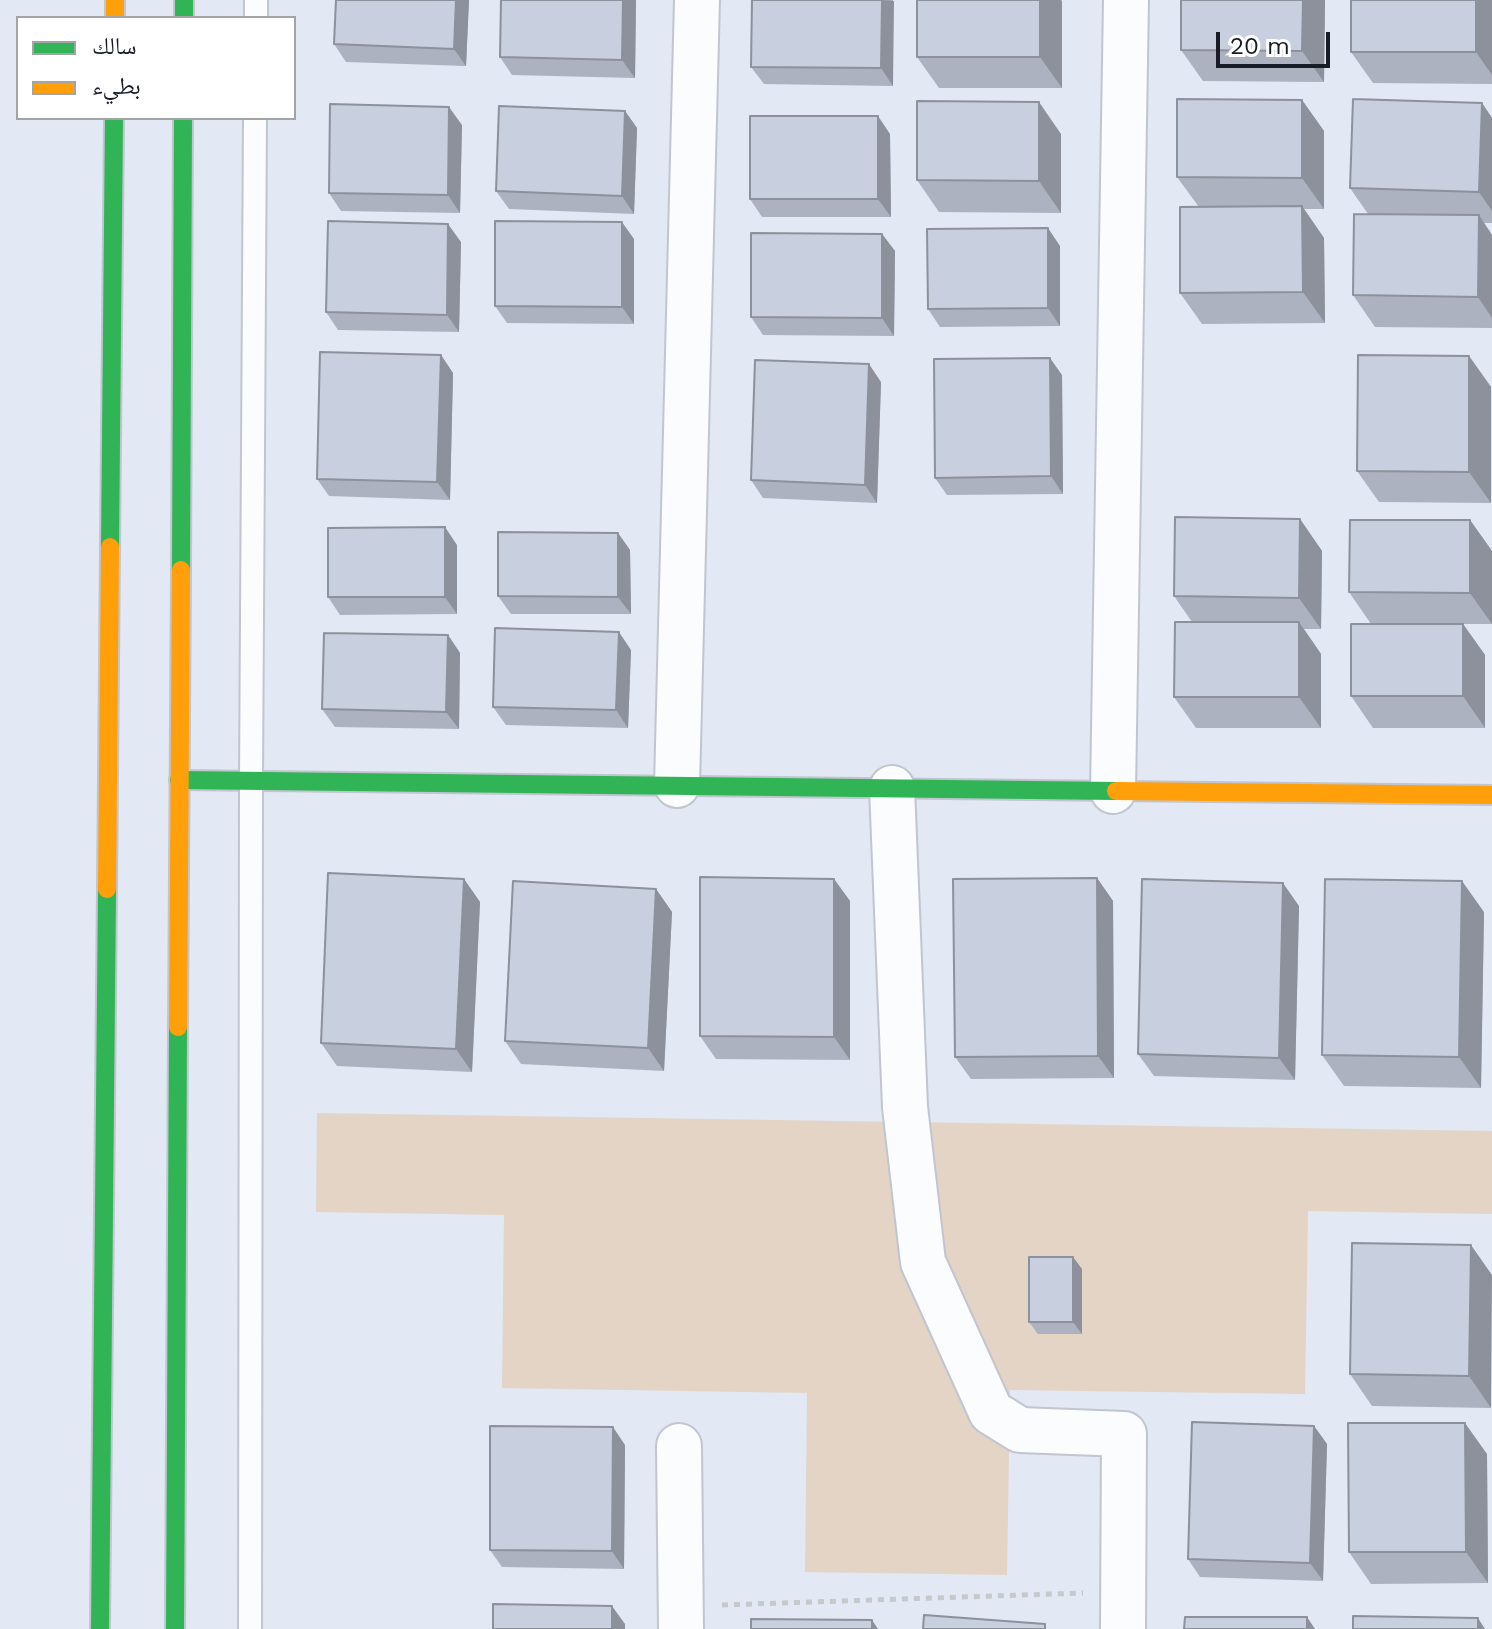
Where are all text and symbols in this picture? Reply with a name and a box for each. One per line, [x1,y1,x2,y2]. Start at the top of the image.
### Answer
legend [16,16,296,120]
scale bar [1220,16,1334,66]
text: سالك [92,32,137,60]
text: 20 m [1230,32,1290,60]
text: بطيء [92,72,141,100]

